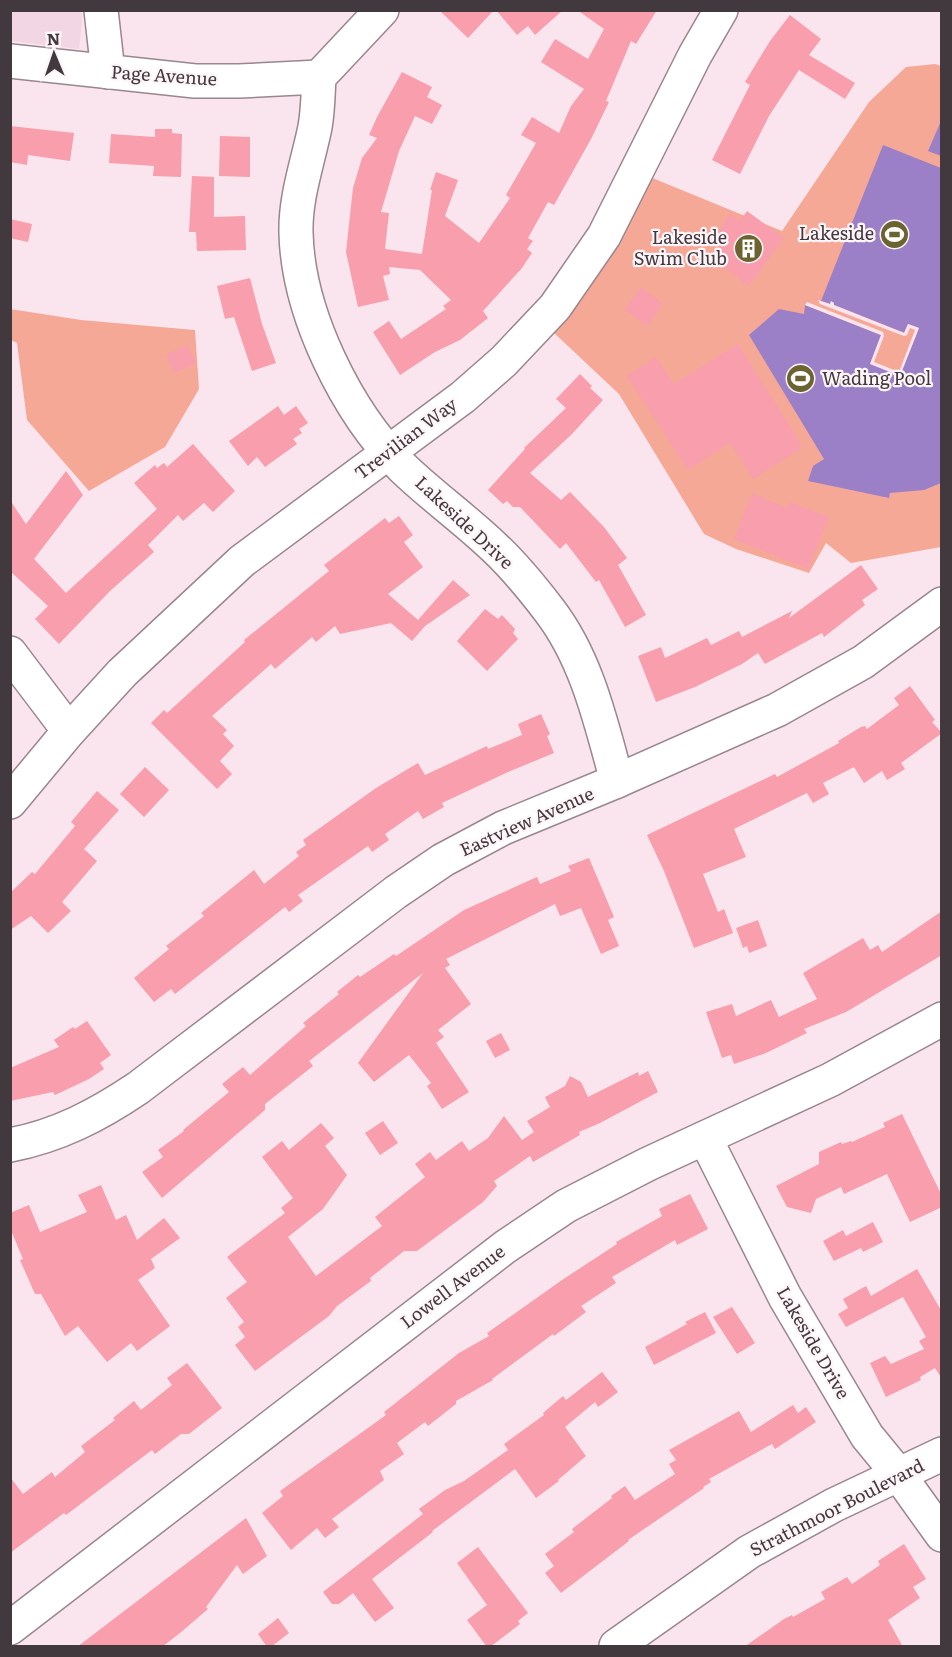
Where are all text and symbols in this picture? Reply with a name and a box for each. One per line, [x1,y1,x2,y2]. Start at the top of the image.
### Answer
north arrow [24,24,84,84]
text: N [46,26,61,50]
street label: Page Avenue [110,57,218,92]
sports icon: Lakeside [879,218,911,250]
place label: Lakeside [799,219,874,246]
place label: Lakeside Swim Club [634,223,727,271]
building icon: Lakeside Swim Club [732,232,764,264]
sports icon: Wading Pool [785,363,817,395]
place label: Wading Pool [822,364,931,391]
street label: Trevilian Way [348,390,463,485]
street label: Lakeside Drive [410,469,520,575]
street label: Eastview Avenue [455,779,598,862]
street label: Lowell Avenue [394,1237,510,1334]
street label: Lakeside Drive [771,1281,858,1404]
street label: Strathmoor Boulevard [744,1451,928,1562]

